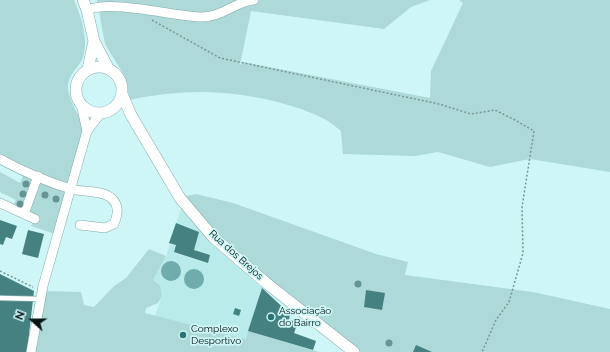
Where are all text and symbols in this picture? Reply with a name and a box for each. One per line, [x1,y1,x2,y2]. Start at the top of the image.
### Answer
street label: Rua dos Brejos [206,228,266,282]
north arrow [12,300,52,340]
place label: Associação do Bairro [279,305,331,328]
text: N [13,309,28,322]
marker: Associação do Bairro [266,312,276,322]
place label: Complexo Desportivo [191,323,241,346]
marker: Complexo Desportivo [178,330,188,340]

